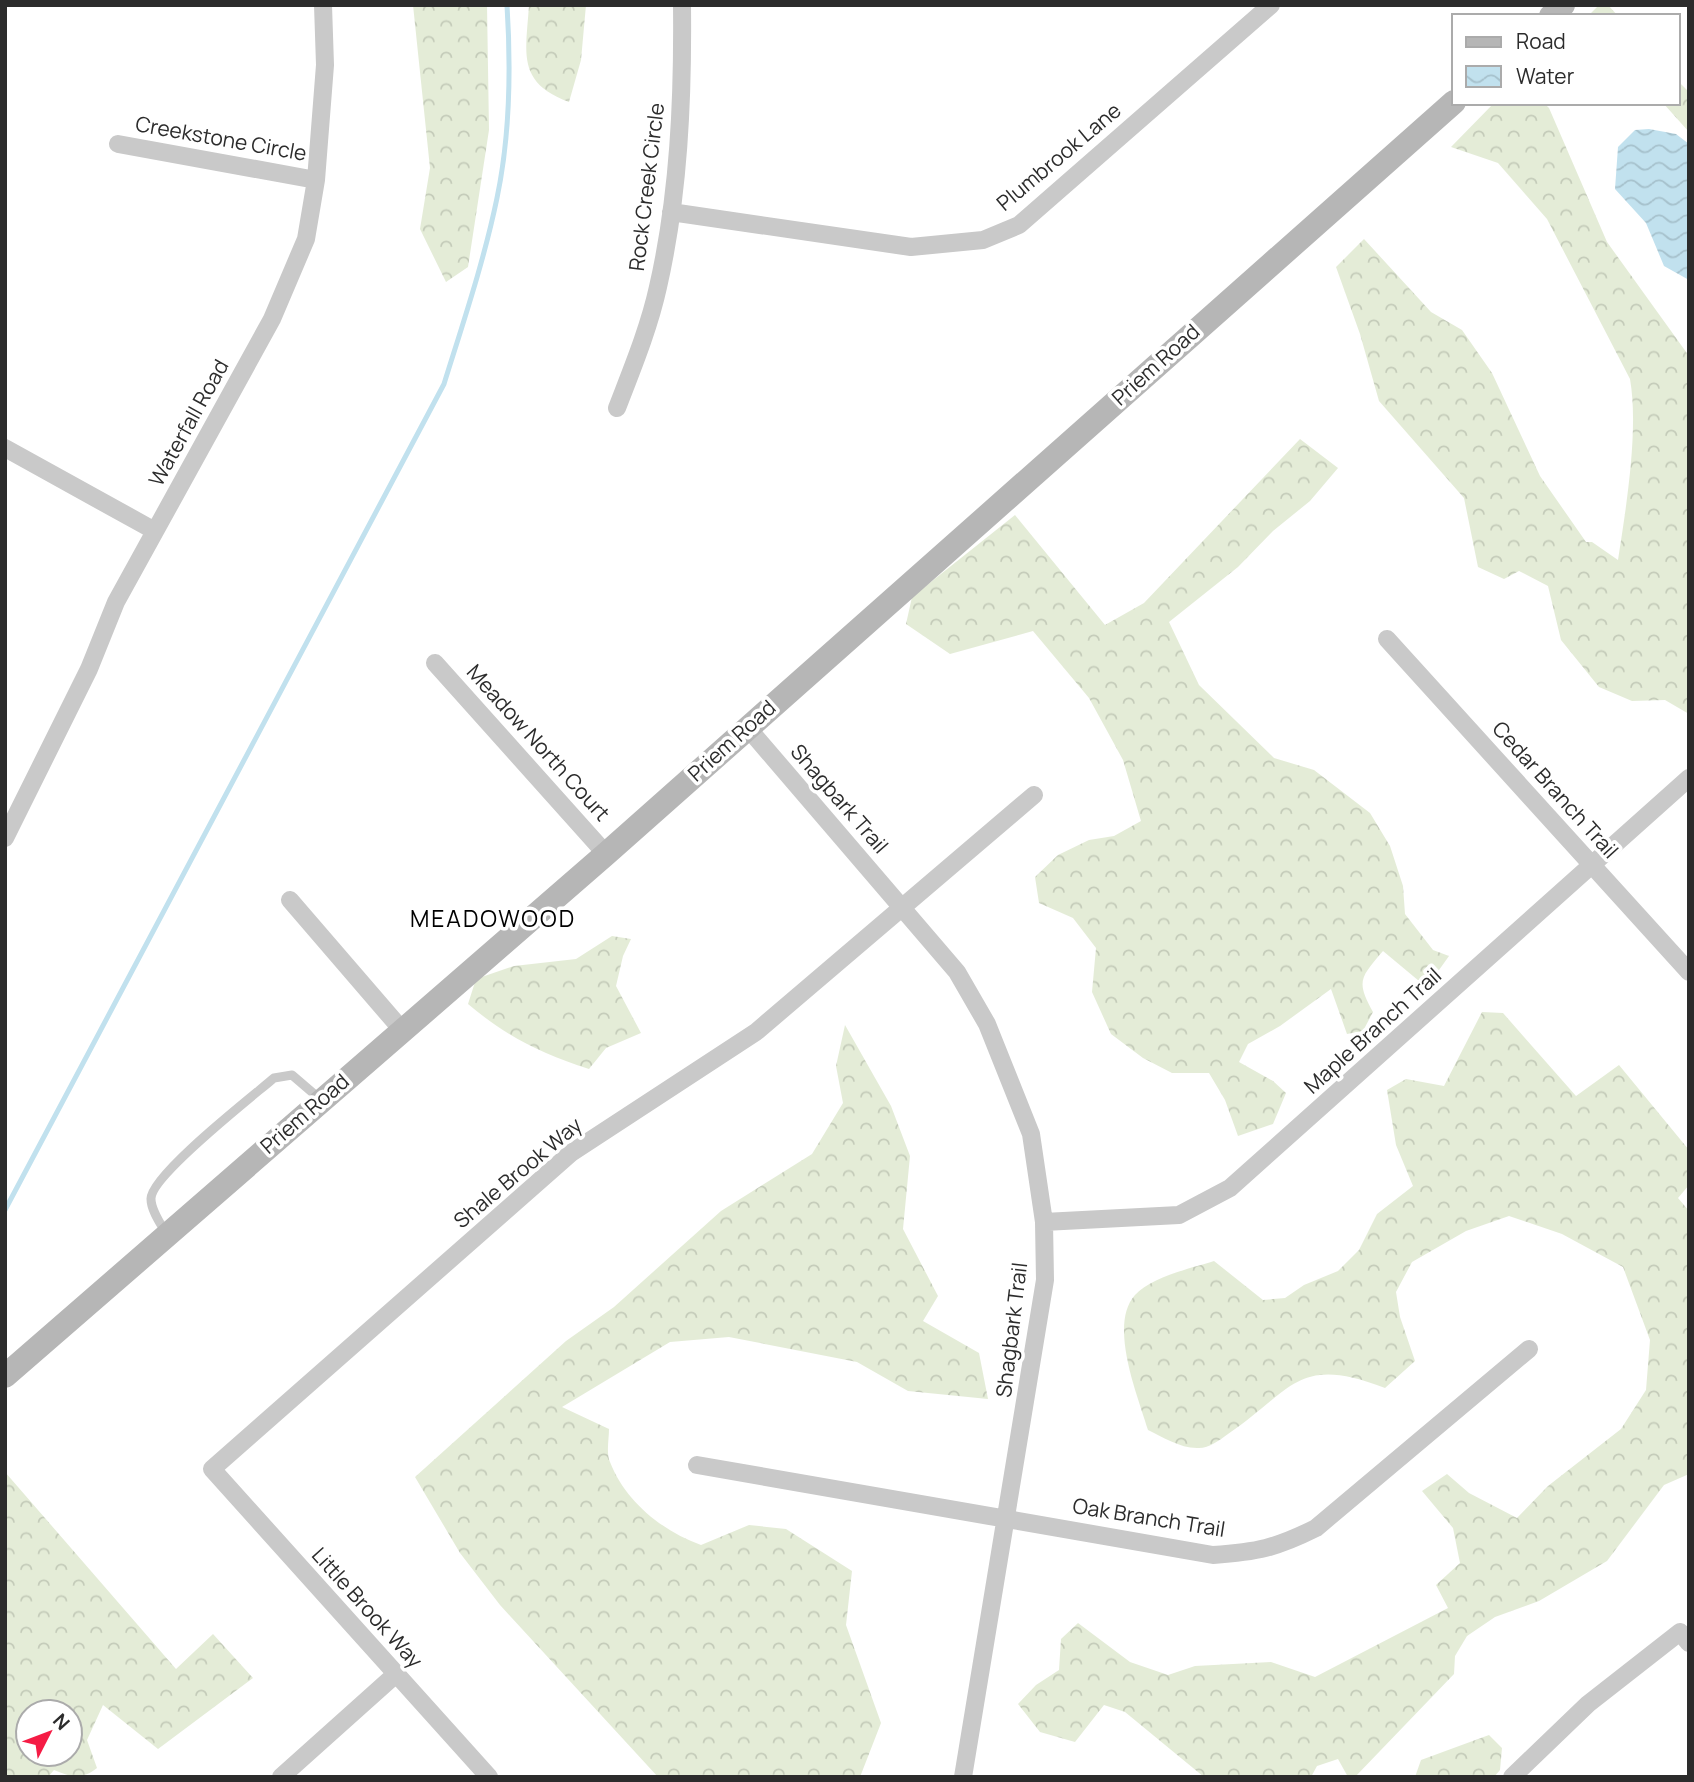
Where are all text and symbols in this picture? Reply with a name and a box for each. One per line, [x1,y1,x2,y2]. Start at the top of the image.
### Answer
legend [1452,14,1680,105]
text: Road [1516,27,1566,55]
text: Water [1516,62,1575,90]
street label: Plumbrook Lane [990,96,1126,217]
street label: Rock Creek Circle [622,101,670,273]
street label: Creekstone Circle [133,109,309,167]
street label: Priem Road [1105,317,1205,411]
street label: Waterfall Road [142,354,234,491]
street label: Meadow North Court [461,658,617,827]
street label: Priem Road [681,693,781,787]
street label: Cedar Branch Trail [1487,715,1625,864]
street label: Shagbark Trail [785,738,895,859]
district label: MEADOWOOD [410,902,576,934]
street label: Maple Branch Trail [1298,961,1447,1099]
street label: Priem Road [254,1067,355,1160]
street label: Shale Brook Way [447,1110,587,1234]
street label: Shagbark Trail [989,1261,1033,1399]
street label: Oak Branch Trail [1071,1491,1227,1543]
street label: Little Brook Way [306,1541,429,1674]
north arrow [14,1698,84,1768]
text: N [47,1708,76,1735]

